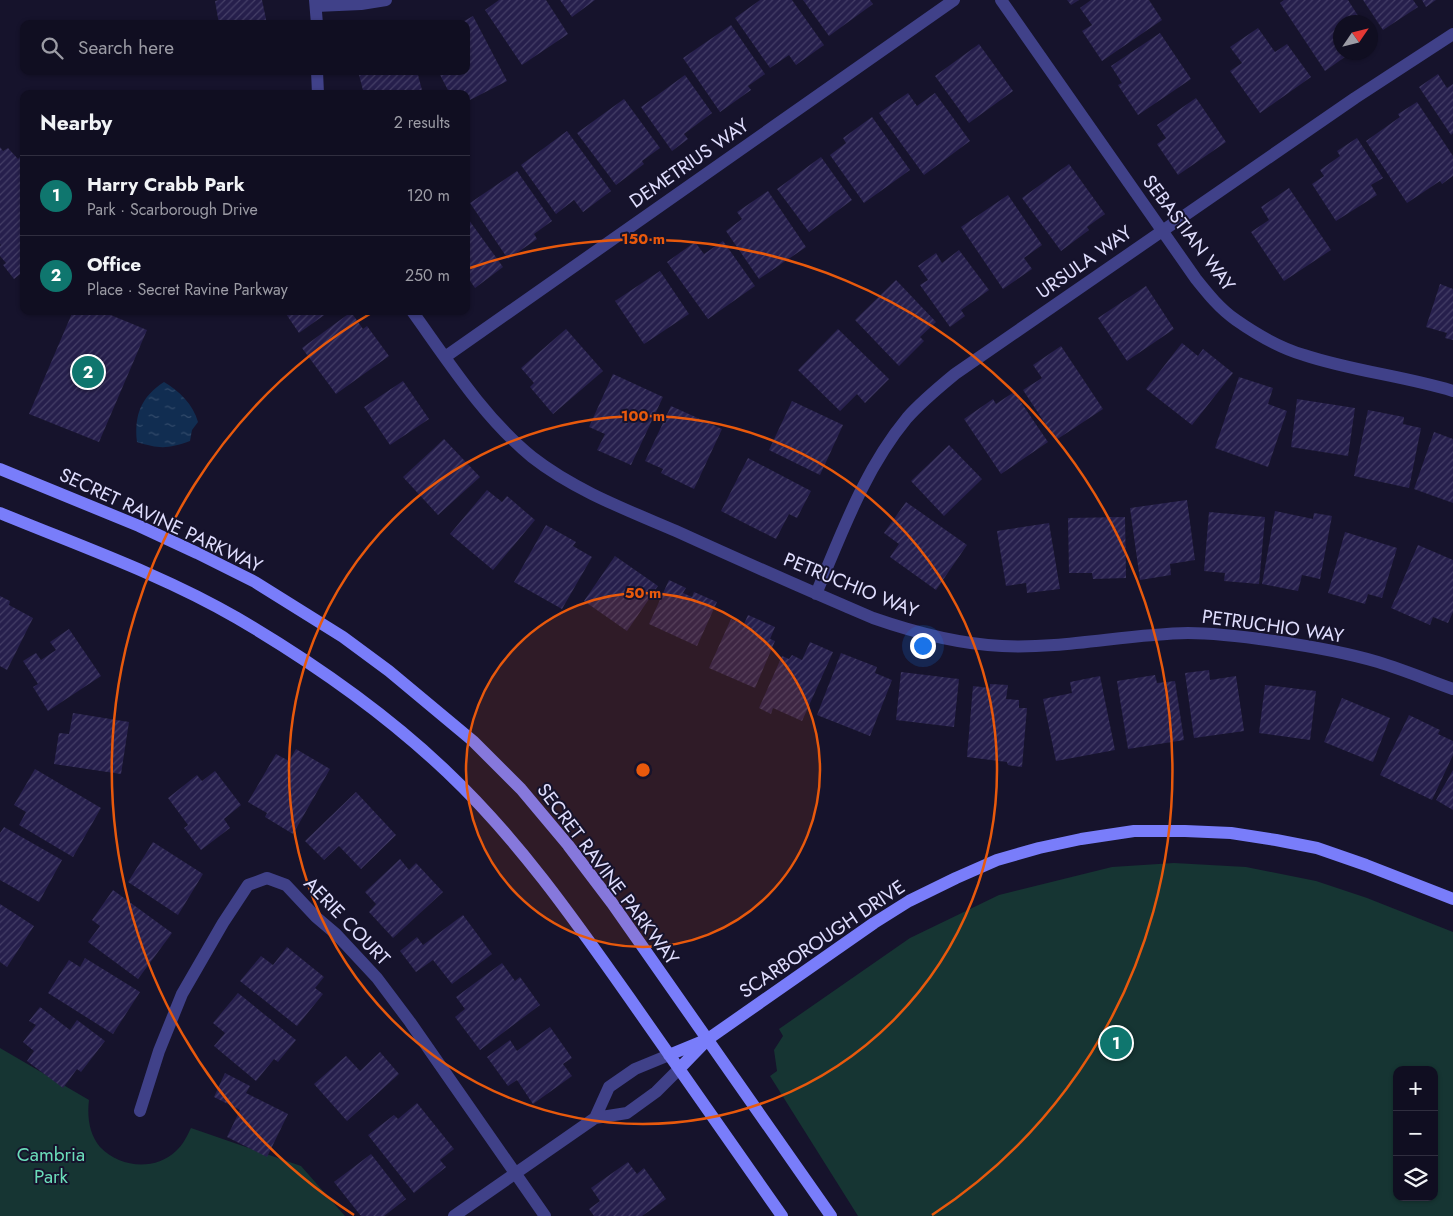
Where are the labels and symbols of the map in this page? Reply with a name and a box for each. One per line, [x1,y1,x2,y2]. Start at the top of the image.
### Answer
north arrow [1333,15,1378,60]
street label: DEMETRIUS WAY [624,112,754,214]
street label: SEBASTIAN WAY [1136,169,1242,297]
street label: URSULA WAY [1031,219,1137,305]
text: 150 m [621,228,665,250]
pin: 2 [72,353,104,391]
text: 100 m [621,405,665,427]
street label: SECRET RAVINE PARKWAY [55,461,267,579]
street label: PETRUCHIO WAY [780,546,923,624]
text: 50 m [625,582,661,604]
street label: PETRUCHIO WAY [1200,603,1346,649]
your location [910,633,936,659]
centre of rings [634,761,652,779]
street label: SECRET RAVINE PARKWAY [531,778,686,971]
street label: AERIE COURT [298,871,396,971]
street label: SCARBOROUGH DRIVE [734,873,910,1005]
pin: 1 [1100,1024,1132,1062]
park label: Cambria Park [17,1141,85,1190]

